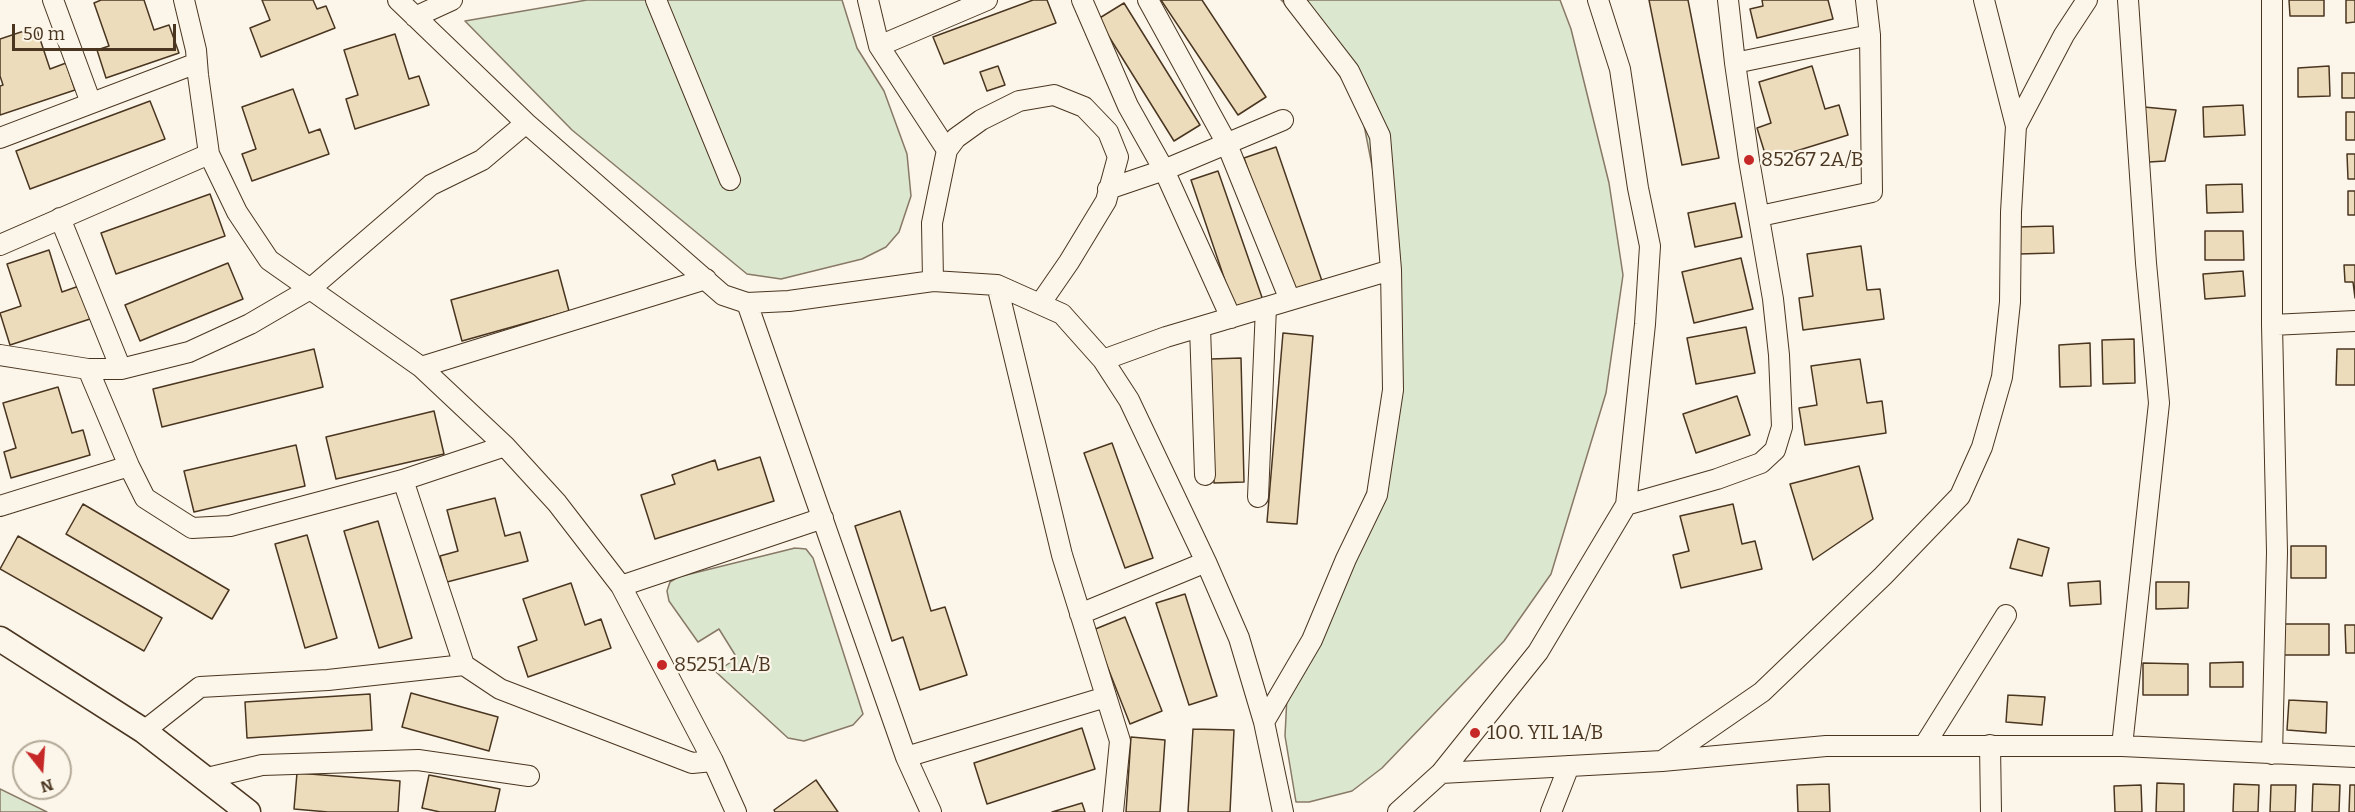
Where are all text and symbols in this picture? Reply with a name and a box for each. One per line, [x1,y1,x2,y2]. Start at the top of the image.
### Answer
scale bar [15,12,178,50]
text: 50 m [23,23,65,45]
place label: 85267 2A/B [1761,148,1864,172]
marker: 85267 2A/B [1742,153,1756,167]
place label: 85251 1A/B [674,653,771,677]
marker: 85251 1A/B [655,658,669,672]
place label: 100. YIL 1A/B [1487,721,1603,745]
marker: 100. YIL 1A/B [1468,726,1482,740]
north arrow [12,740,72,800]
text: N [38,775,56,797]

